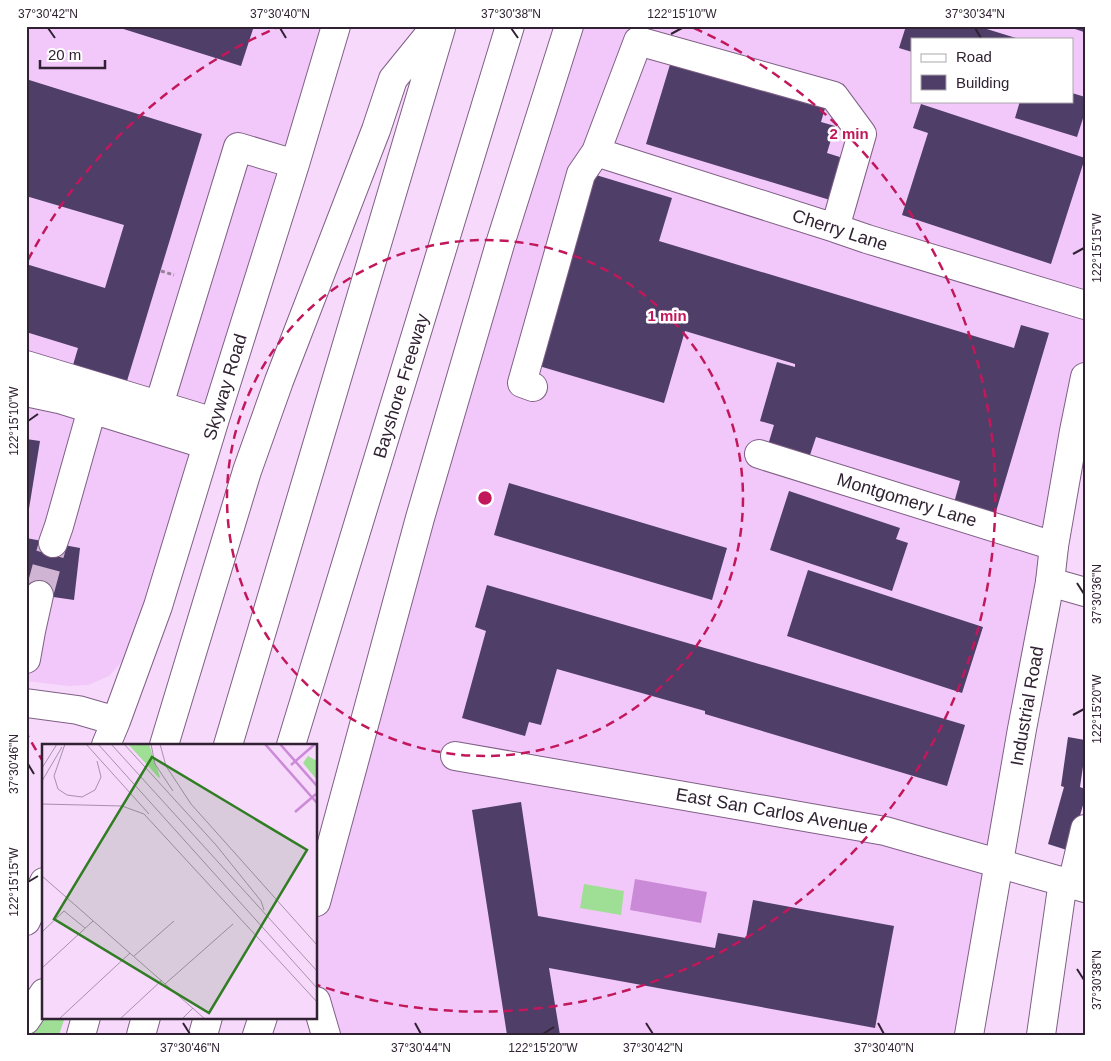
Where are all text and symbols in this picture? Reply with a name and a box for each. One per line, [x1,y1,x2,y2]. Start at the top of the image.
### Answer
text: 37°30'42"N [18,7,78,21]
text: 37°30'40"N [250,7,310,21]
text: 37°30'38"N [481,7,541,21]
text: 122°15'10"W [647,7,717,21]
text: 37°30'34"N [945,7,1005,21]
scale bar [40,38,105,70]
legend [911,38,1074,102]
text: 20 m [48,46,81,63]
text: Road [956,48,992,65]
text: Building [956,74,1009,91]
text: 2 min [829,125,869,142]
street label: Cherry Lane [790,205,890,255]
text: 122°15'15"W [1090,213,1104,283]
text: 1 min [647,307,687,324]
street label: Bayshore Freeway [369,311,433,461]
street label: Skyway Road [199,331,251,443]
text: 122°15'10"W [7,386,21,456]
street label: Montgomery Lane [835,469,979,531]
centre of rings [476,489,494,507]
text: 37°30'36"N [1090,564,1104,624]
street label: Industrial Road [1007,645,1047,767]
text: 122°15'20"W [1090,674,1104,744]
text: 37°30'46"N [7,734,21,794]
inset map [42,744,318,1018]
street label: East San Carlos Avenue [674,784,870,838]
text: 122°15'15"W [7,847,21,917]
text: 37°30'38"N [1090,950,1104,1010]
text: 37°30'46"N [160,1041,220,1055]
text: 37°30'44"N [391,1041,451,1055]
text: 122°15'20"W [508,1041,578,1055]
text: 37°30'42"N [623,1041,683,1055]
text: 37°30'40"N [854,1041,914,1055]

